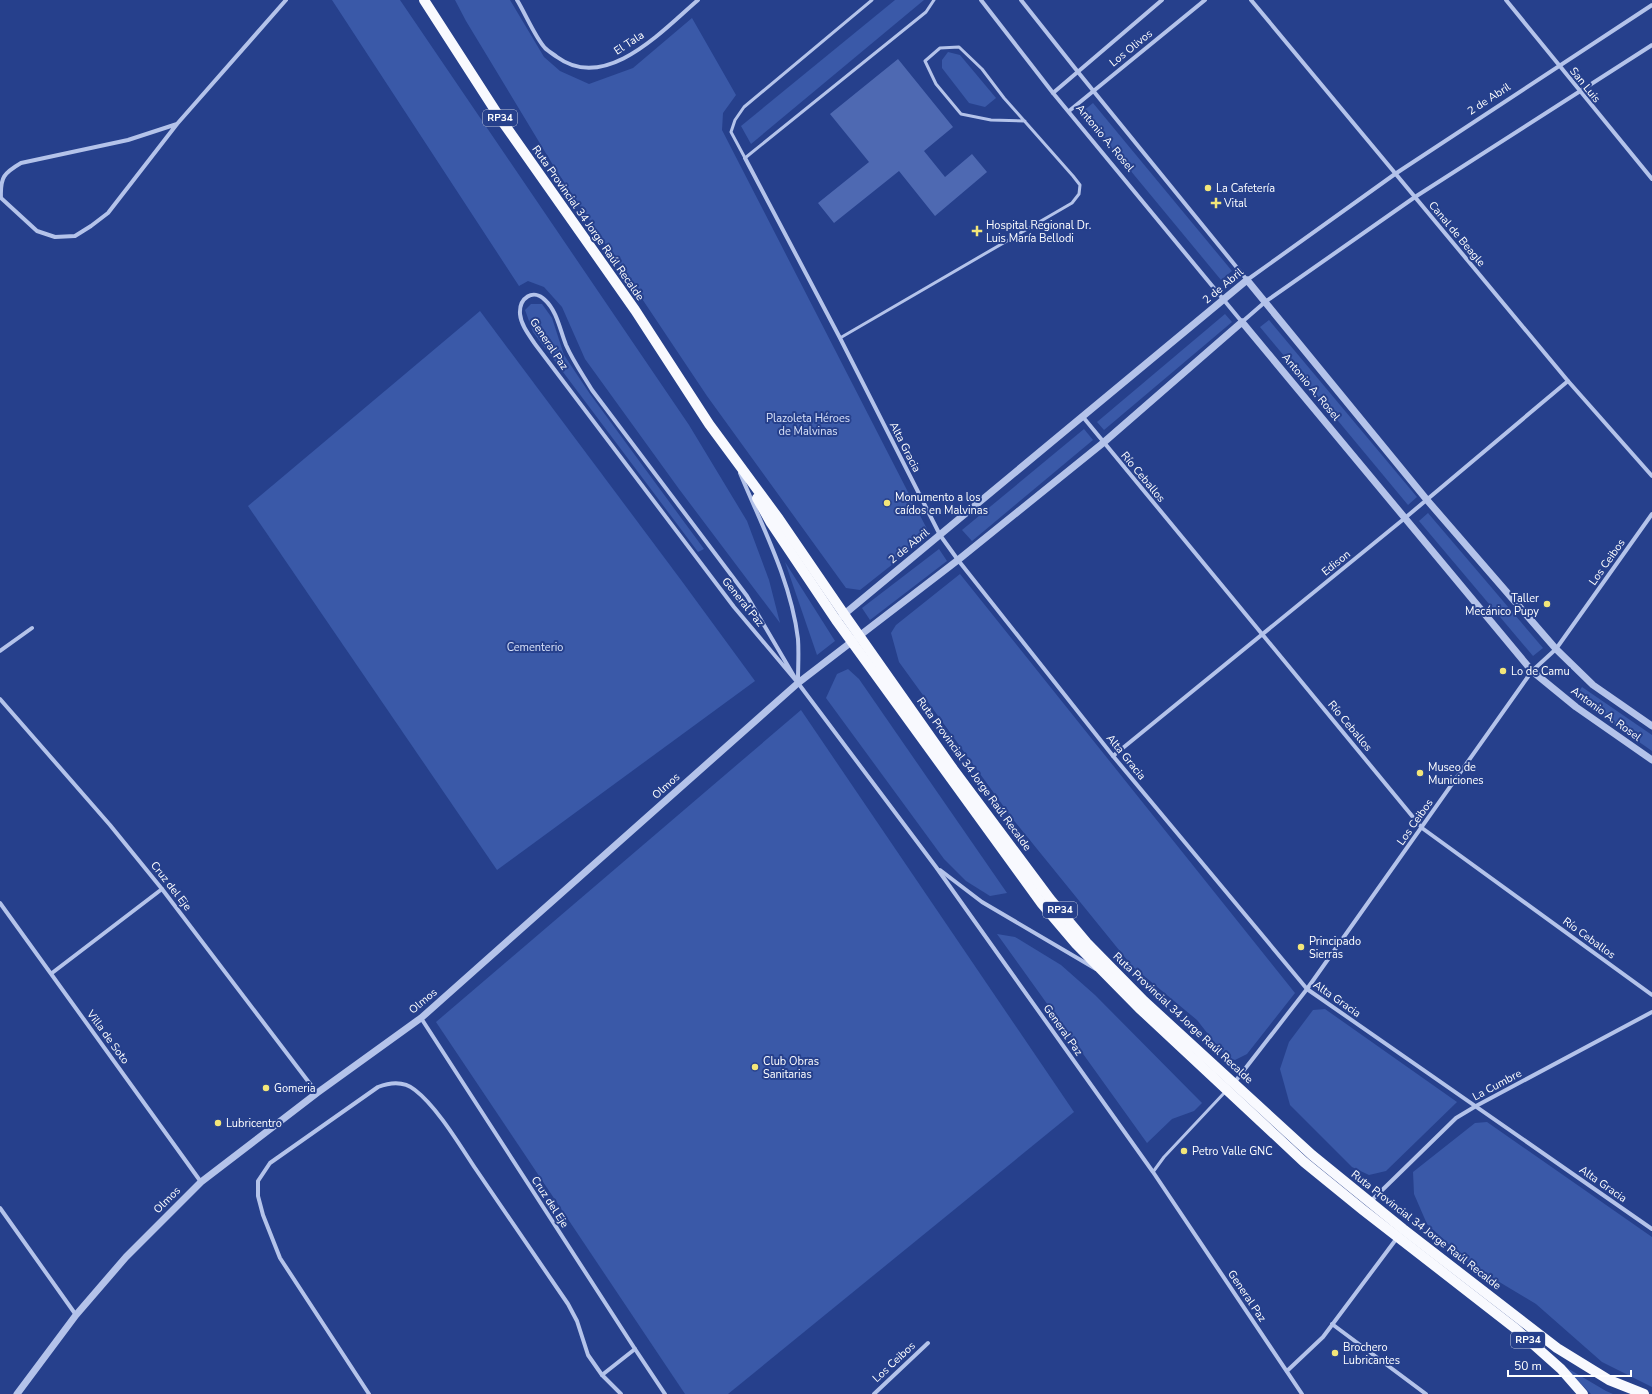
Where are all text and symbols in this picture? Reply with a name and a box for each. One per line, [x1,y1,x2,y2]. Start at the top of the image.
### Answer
street label: Los Olivos [1106,26,1156,70]
street label: El Tala [611,28,647,58]
street label: San Luis [1566,64,1604,106]
street label: 2 de Abril [1464,79,1514,119]
street label: Antonio A. Rosel [1072,101,1138,175]
road number: RP34 [483,110,517,126]
street label: Ruta Provincial 34 Jorge Raúl Recalde [528,142,648,304]
place label: La Cafetería [1216,181,1275,196]
marker: La Cafetería [1203,183,1213,193]
place label: Vital [1223,196,1248,211]
marker: Vital [1211,198,1221,208]
street label: Canal de Beagle [1425,198,1489,270]
place label: Hospital Regional Dr. Luis María Bellodi [986,218,1091,246]
marker: Hospital Regional Dr. Luis María Bellodi [971,225,983,237]
street label: 2 de Abril [1200,264,1247,307]
street label: General Paz [526,315,572,373]
street label: Antonio A. Rosel [1278,350,1344,424]
park label: Plazoleta Héroes de Malvinas [766,411,850,439]
street label: Alta Gracia [886,419,924,475]
street label: Río Ceballos [1117,448,1169,506]
place label: Monumento a los caídos en Malvinas [895,490,988,518]
marker: Monumento a los caídos en Malvinas [882,498,892,508]
street label: 2 de Abril [885,524,933,567]
street label: Los Ceibos [1586,536,1628,588]
street label: Edison [1318,547,1354,579]
street label: General Paz [718,574,768,630]
place label: Taller Mecánico Pupy [1465,591,1539,619]
marker: Taller Mecánico Pupy [1542,599,1552,609]
park label: Cementerio [507,640,563,655]
place label: Lo de Camu [1511,664,1570,679]
marker: Lo de Camu [1498,666,1508,676]
street label: Antonio A. Rosel [1568,683,1645,745]
street label: Ruta Provincial 34 Jorge Raúl Recalde [913,694,1035,854]
street label: Río Ceballos [1324,697,1376,755]
street label: Alta Gracia [1103,731,1149,783]
place label: Museo de Municiones [1428,760,1484,788]
marker: Museo de Municiones [1415,768,1425,778]
street label: Olmos [649,770,683,802]
street label: Los Ceibos [1394,796,1436,848]
street label: Cruz del Eje [147,858,195,914]
road number: RP34 [1043,902,1077,918]
street label: Río Ceballos [1560,914,1618,962]
place label: Principado Sierras [1309,934,1361,962]
marker: Principado Sierras [1296,942,1306,952]
street label: Ruta Provincial 34 Jorge Raúl Recalde [1110,949,1256,1087]
street label: Alta Gracia [1310,977,1364,1021]
street label: Olmos [406,985,440,1017]
street label: General Paz [1040,1001,1086,1059]
street label: Villa de Soto [83,1006,133,1067]
place label: Club Obras Sanitarias [763,1054,819,1082]
marker: Club Obras Sanitarias [750,1062,760,1072]
street label: La Cumbre [1470,1066,1524,1104]
place label: Gomeria [274,1081,316,1096]
marker: Gomeria [261,1083,271,1093]
place label: Lubricentro [226,1116,282,1131]
marker: Lubricentro [213,1118,223,1128]
place label: Petro Valle GNC [1192,1144,1273,1159]
marker: Petro Valle GNC [1179,1146,1189,1156]
street label: Alta Gracia [1576,1162,1630,1206]
street label: Ruta Provincial 34 Jorge Raúl Recalde [1348,1167,1504,1293]
street label: Cruz del Eje [528,1173,572,1231]
street label: Olmos [150,1183,184,1217]
street label: General Paz [1224,1267,1270,1325]
road number: RP34 [1511,1332,1545,1348]
street label: Los Ceibos [869,1338,919,1386]
place label: Brochero Lubricantes [1343,1340,1400,1368]
marker: Brochero Lubricantes [1330,1348,1340,1358]
scale bar [1508,1352,1631,1378]
text: 50 m [1514,1358,1542,1374]

